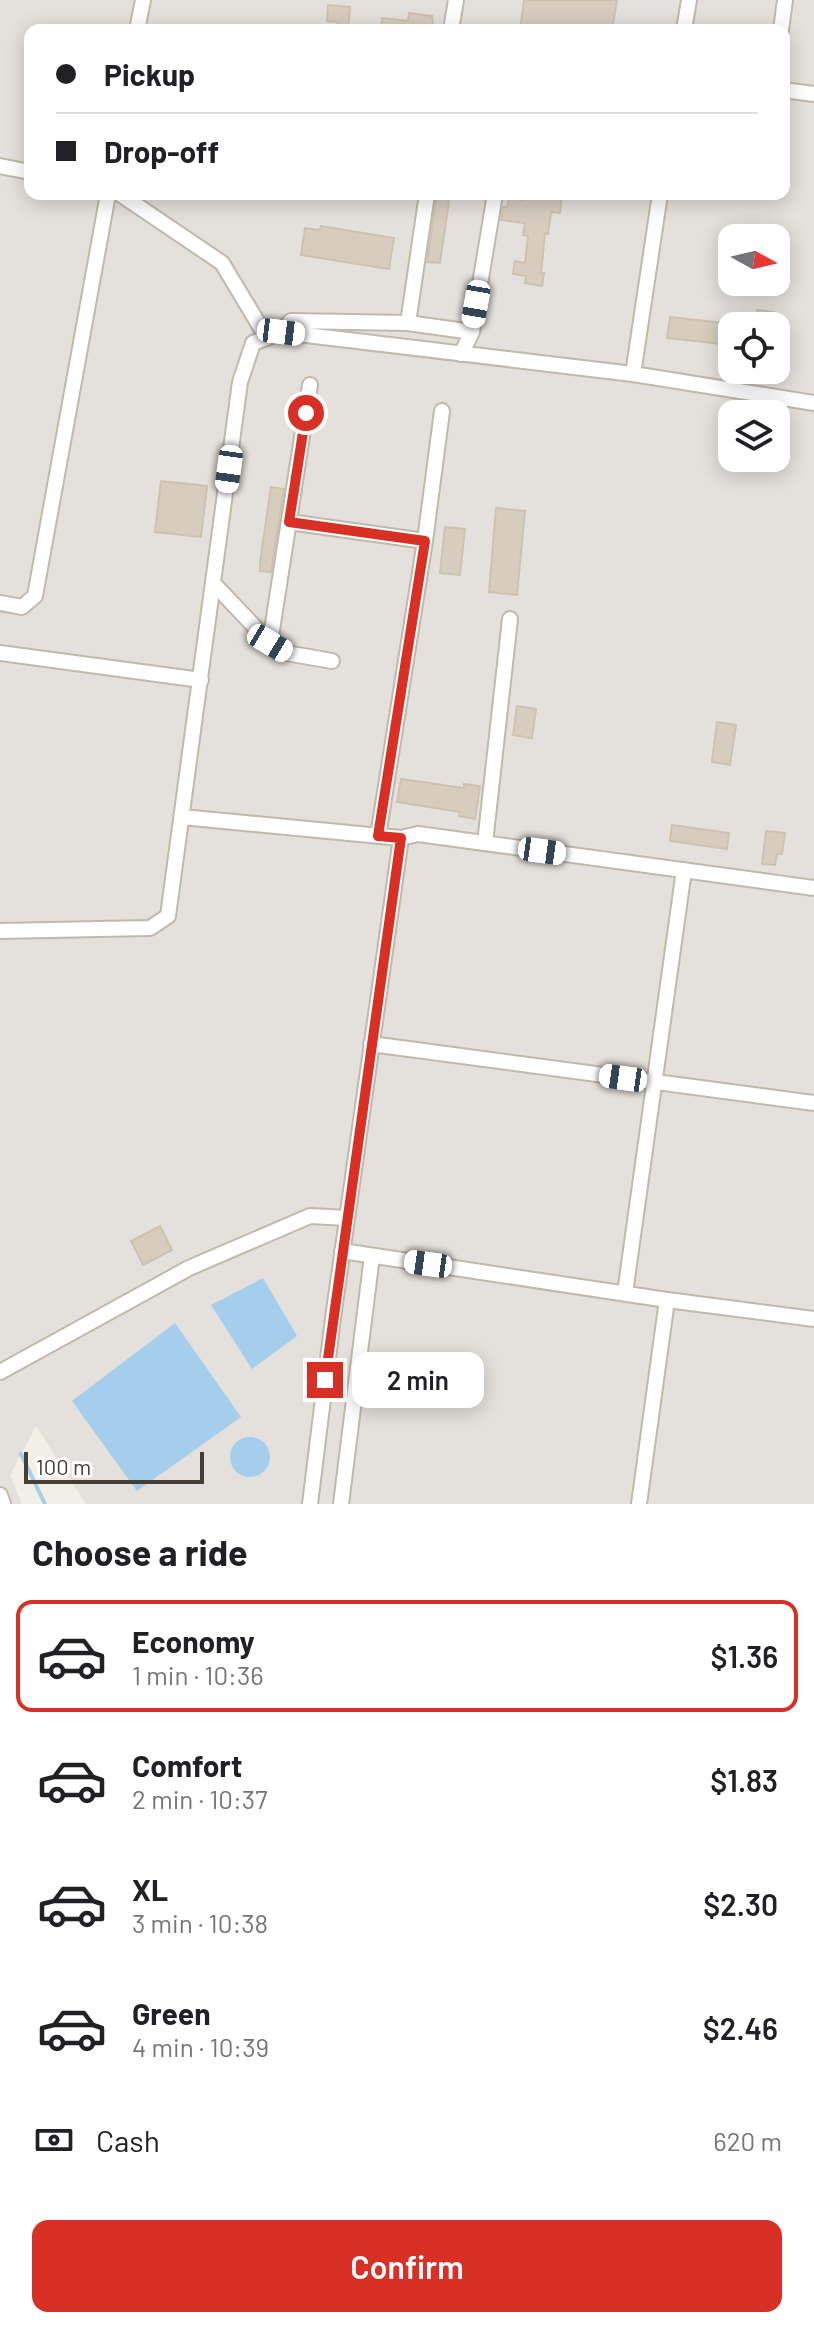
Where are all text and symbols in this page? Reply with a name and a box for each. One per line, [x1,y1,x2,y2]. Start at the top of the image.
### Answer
text: Pickup [104,56,195,92]
text: Drop-off [104,133,219,169]
north arrow [718,224,790,296]
map controls [718,224,790,472]
car [460,278,492,330]
button: locate [718,312,790,384]
car [256,317,306,347]
route start [288,395,324,431]
button: layers [718,400,790,472]
car [214,444,244,494]
car [243,620,297,666]
car [517,836,567,866]
car [598,1063,648,1093]
car [403,1249,453,1279]
callout: 2 min [353,1352,485,1408]
route end [307,1362,343,1398]
text: 2 min [387,1364,449,1395]
scale bar [24,1448,204,1484]
text: 100 m [36,1453,91,1479]
text: Choose a ride [32,1530,248,1573]
icon: car [36,1620,108,1692]
text: Economy [132,1623,255,1659]
text: $1.36 [710,1638,778,1674]
text: 1 min · 10:36 [132,1659,264,1690]
icon: car [36,1744,108,1816]
text: Comfort [132,1747,242,1783]
text: $1.83 [710,1762,778,1798]
text: 2 min · 10:37 [132,1783,267,1814]
icon: car [36,1868,108,1940]
text: XL [132,1871,168,1907]
text: $2.30 [703,1886,778,1922]
text: 3 min · 10:38 [132,1907,268,1938]
icon: car [36,1992,108,2064]
text: Green [132,1995,211,2031]
text: $2.46 [703,2010,778,2046]
text: 4 min · 10:39 [132,2031,269,2062]
icon: cash [32,2118,76,2162]
text: Cash [96,2122,160,2158]
text: 620 m [713,2125,782,2156]
button: Confirm [32,2220,782,2312]

